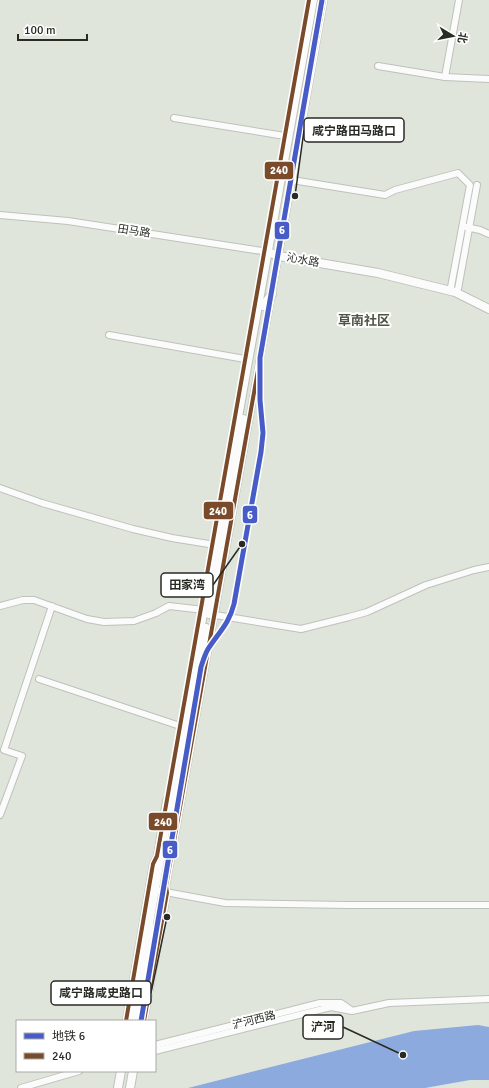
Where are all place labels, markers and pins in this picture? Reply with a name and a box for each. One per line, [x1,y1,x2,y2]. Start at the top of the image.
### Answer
callout: 咸宁路田马路口 [304,118,404,142]
callout: 田家湾 [161,573,213,597]
callout: 咸宁路咸史路口 [51,981,151,1005]
callout: 浐河 [303,1015,343,1039]

